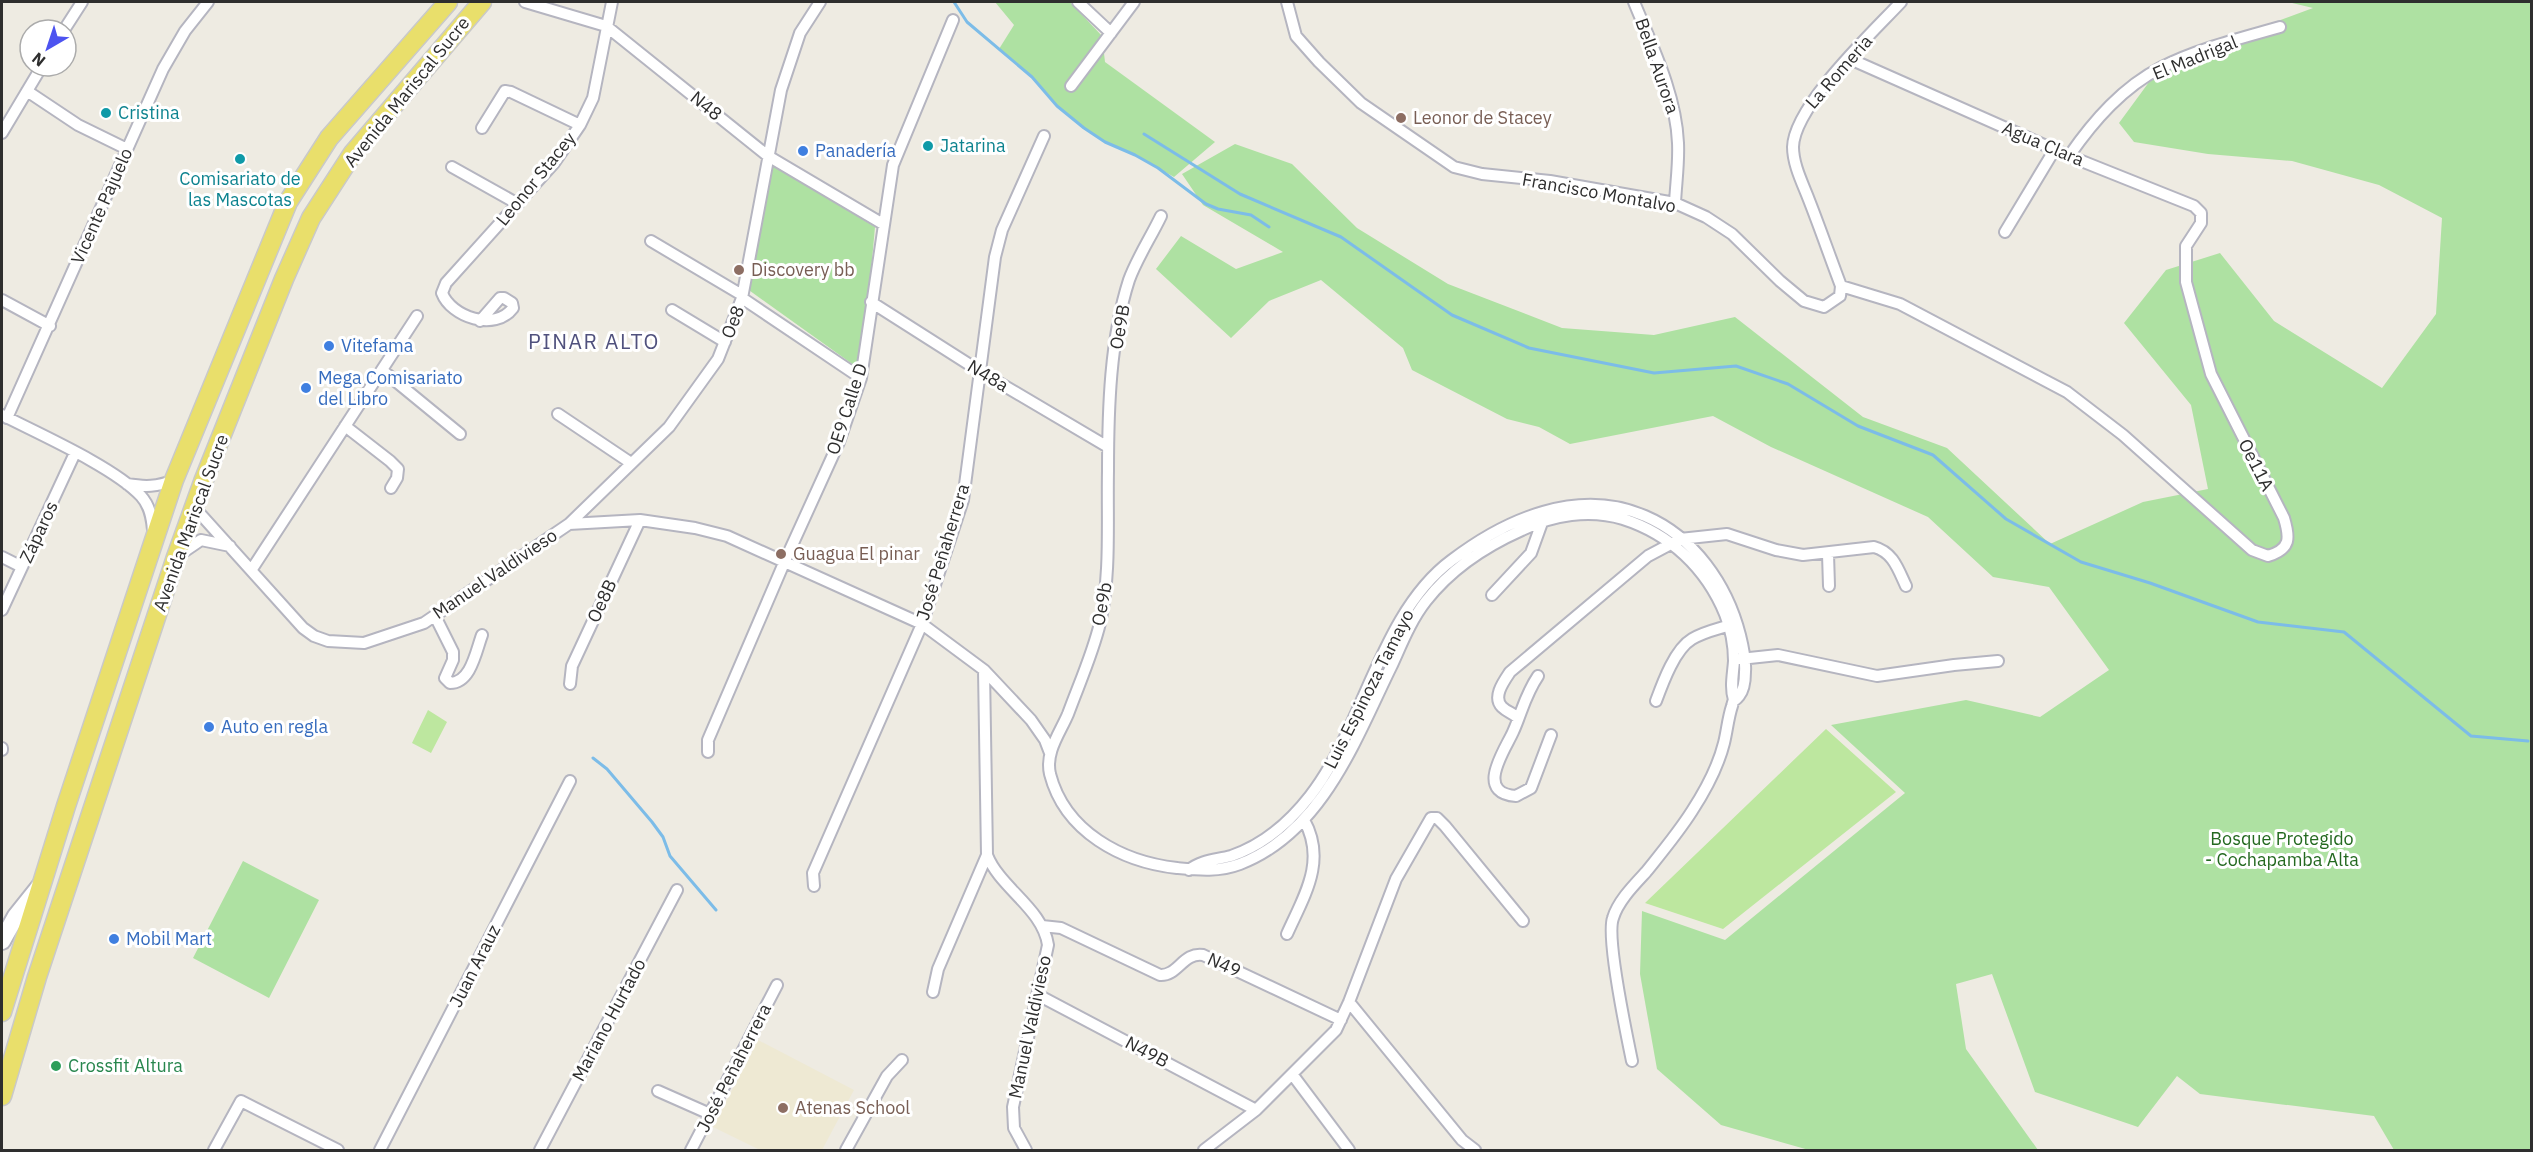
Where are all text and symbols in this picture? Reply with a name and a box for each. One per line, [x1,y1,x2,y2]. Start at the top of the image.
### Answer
street label: Avenida Mariscal Sucre [339,12,474,172]
street label: Bella Aurora [1630,15,1685,117]
north arrow [18,18,78,78]
street label: La Romeria [1800,30,1877,113]
street label: El Madrigal [2149,30,2241,85]
text: N [28,48,49,71]
street label: N48 [686,86,727,125]
place label: Cristina [118,101,180,124]
marker: Cristina [99,106,113,120]
place label: Leonor de Stacey [1413,106,1552,129]
marker: Leonor de Stacey [1394,111,1408,125]
street label: Agua Clara [1999,116,2088,171]
street label: Leonor Stacey [491,127,580,230]
place label: Jatarina [940,134,1006,157]
place label: Panadería [815,139,897,162]
marker: Jatarina [921,139,935,153]
street label: Vicente Pajuelo [66,144,137,267]
marker: Panadería [796,144,810,158]
marker: Comisariato de las Mascotas [233,152,247,166]
place label: Comisariato de las Mascotas [179,167,301,211]
street label: Francisco Montalvo [1520,168,1678,217]
place label: Discovery bb [751,258,855,281]
marker: Discovery bb [732,263,746,277]
street label: Oe8 [716,302,749,342]
street label: Oe9B [1104,303,1135,351]
district label: PINAR ALTO [528,327,660,355]
place label: Vitefama [341,334,414,357]
marker: Vitefama [322,339,336,353]
street label: N48a [963,354,1013,397]
street label: OE9 Calle D [821,360,872,458]
place label: Mega Comisariato del Libro [318,366,463,410]
marker: Mega Comisariato del Libro [299,381,313,395]
street label: Avenida Mariscal Sucre [148,431,233,615]
street label: Oe11A [2234,435,2280,495]
street label: José Peñaherrera [911,480,974,623]
street label: Záparos [14,497,63,566]
street label: Manuel Valdivieso [428,523,562,624]
place label: Guagua El pinar [793,542,920,565]
marker: Guagua El pinar [774,547,788,561]
street label: Oe8B [582,575,622,626]
street label: Oe9b [1086,580,1117,628]
street label: Luis Espinoza Tamayo [1318,605,1419,772]
place label: Auto en regla [221,715,328,738]
marker: Auto en regla [202,720,216,734]
park label: Bosque Protegido - Cochapamba Alta [2205,827,2359,871]
street label: Juan Arauz [444,921,505,1011]
place label: Mobil Mart [126,927,212,950]
marker: Mobil Mart [107,932,121,946]
street label: N49 [1204,947,1245,982]
street label: Manuel Valdivieso [1003,953,1056,1101]
street label: Mariano Hurtado [567,955,651,1085]
street label: José Peñaherrera [691,999,776,1136]
street label: N49B [1121,1031,1173,1073]
place label: Crossfit Altura [68,1054,183,1077]
marker: Crossfit Altura [49,1059,63,1073]
place label: Atenas School [795,1096,910,1119]
marker: Atenas School [776,1101,790,1115]

